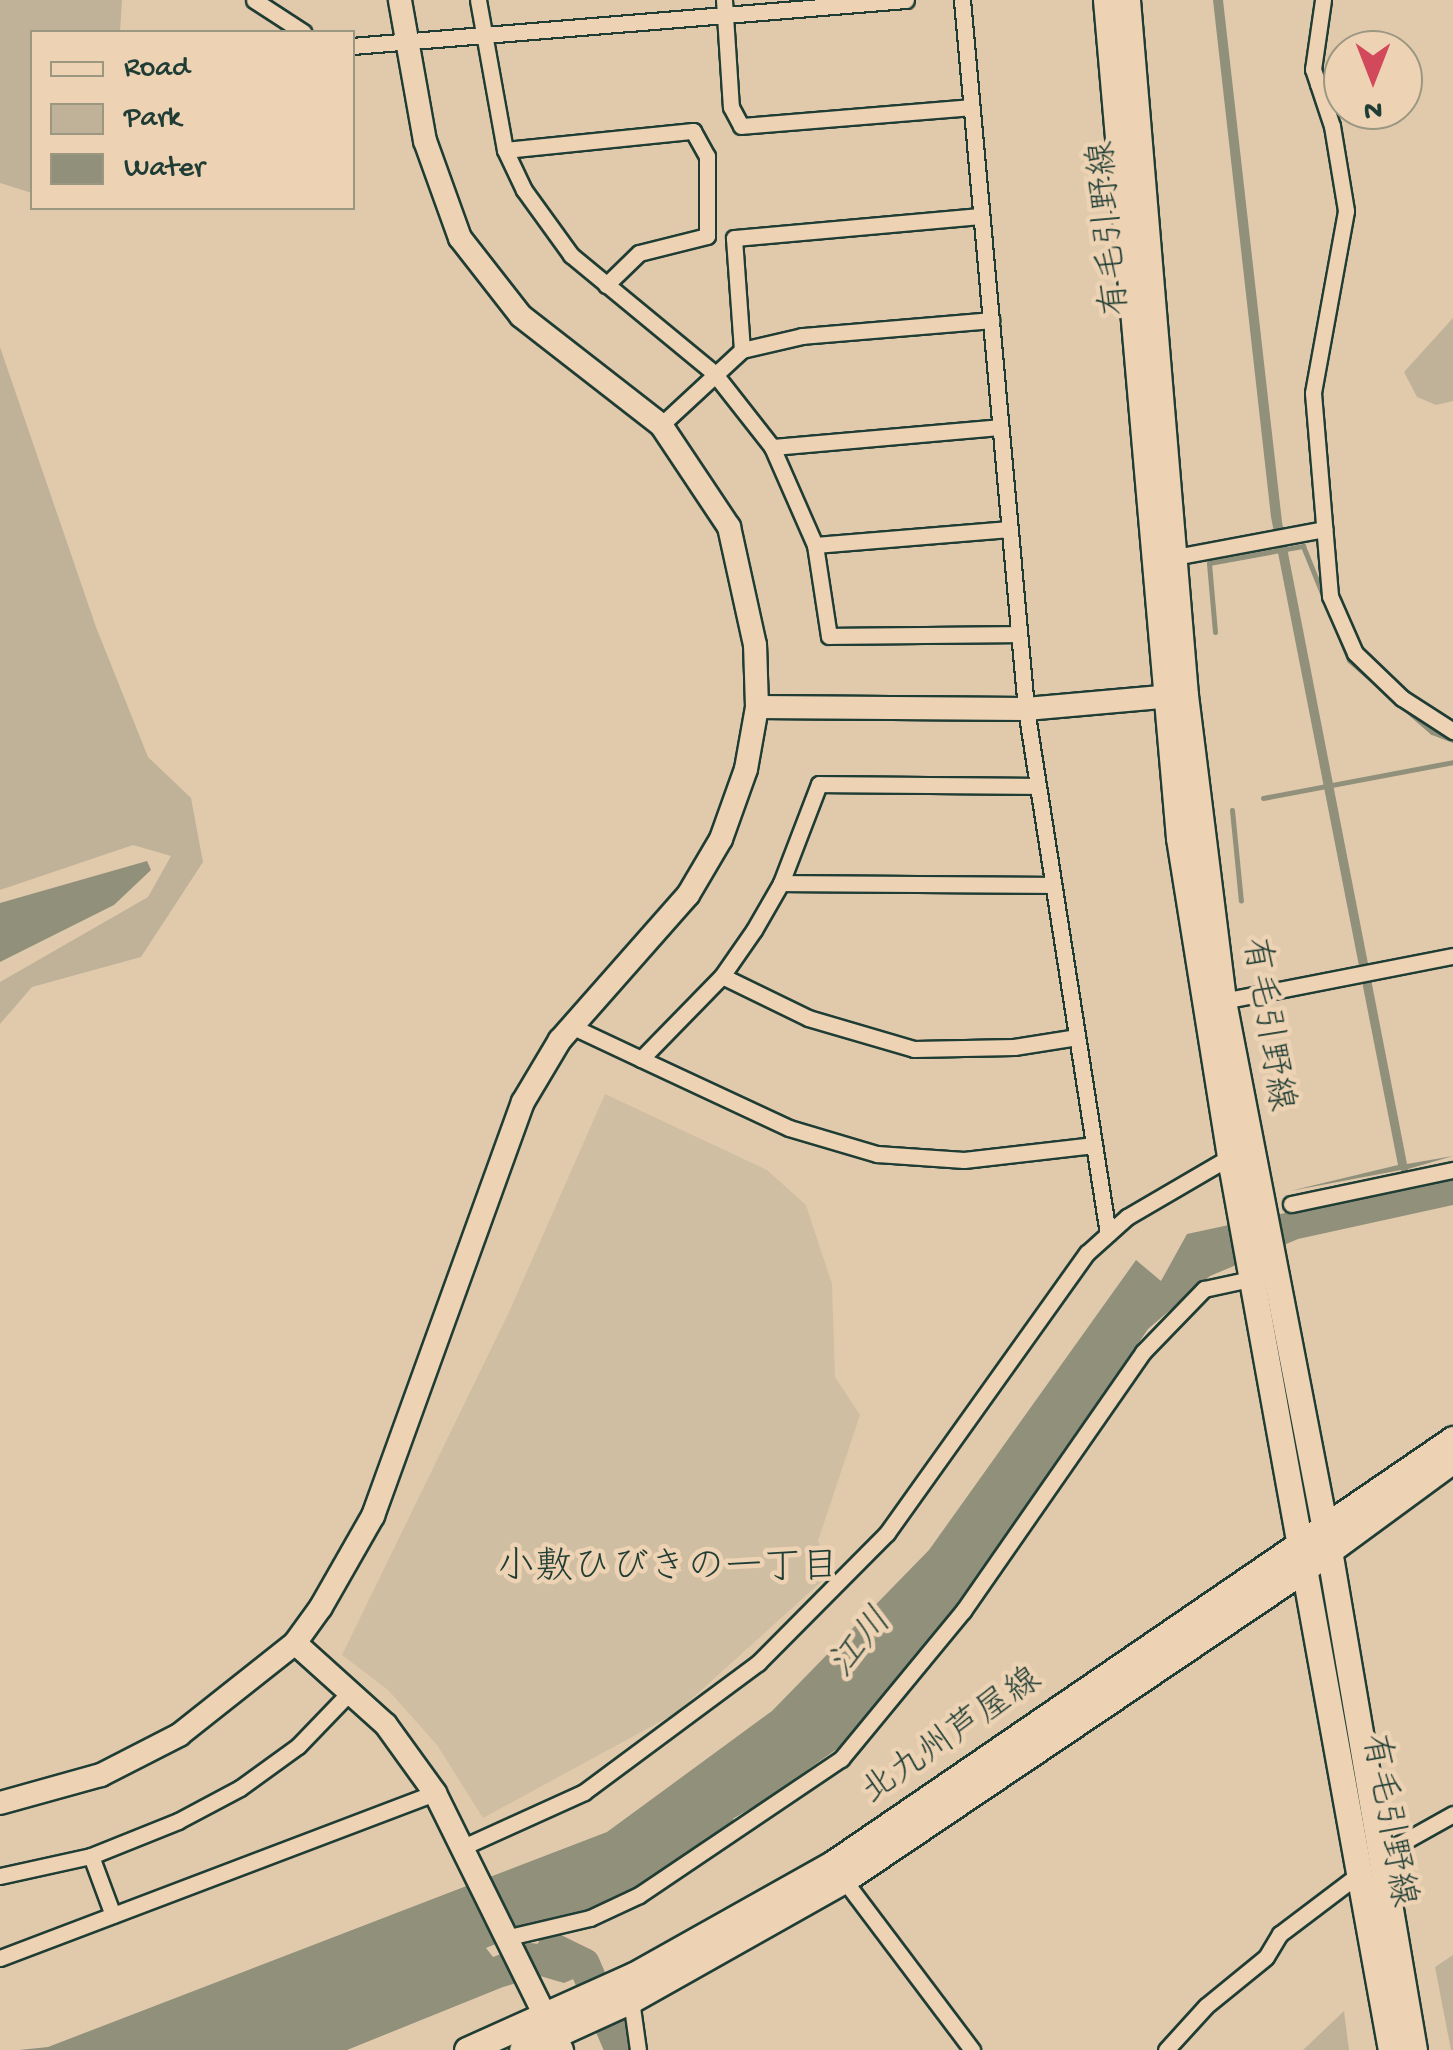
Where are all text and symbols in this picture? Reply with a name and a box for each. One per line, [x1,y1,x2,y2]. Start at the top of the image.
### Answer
legend [30,30,355,210]
north arrow [1323,30,1423,130]
text: Road [124,52,190,87]
text: N [1364,92,1382,125]
text: Park [124,102,181,137]
street label: 有毛引野線 [1083,139,1141,317]
text: Water [124,152,205,187]
street label: 有毛引野線 [1231,935,1299,1115]
district label: 小敷ひびきの一丁目 [497,1548,839,1594]
water label: 江川 [821,1601,905,1689]
street label: 北九州芦屋線 [855,1661,1051,1815]
street label: 有毛引野線 [1350,1731,1422,1911]

